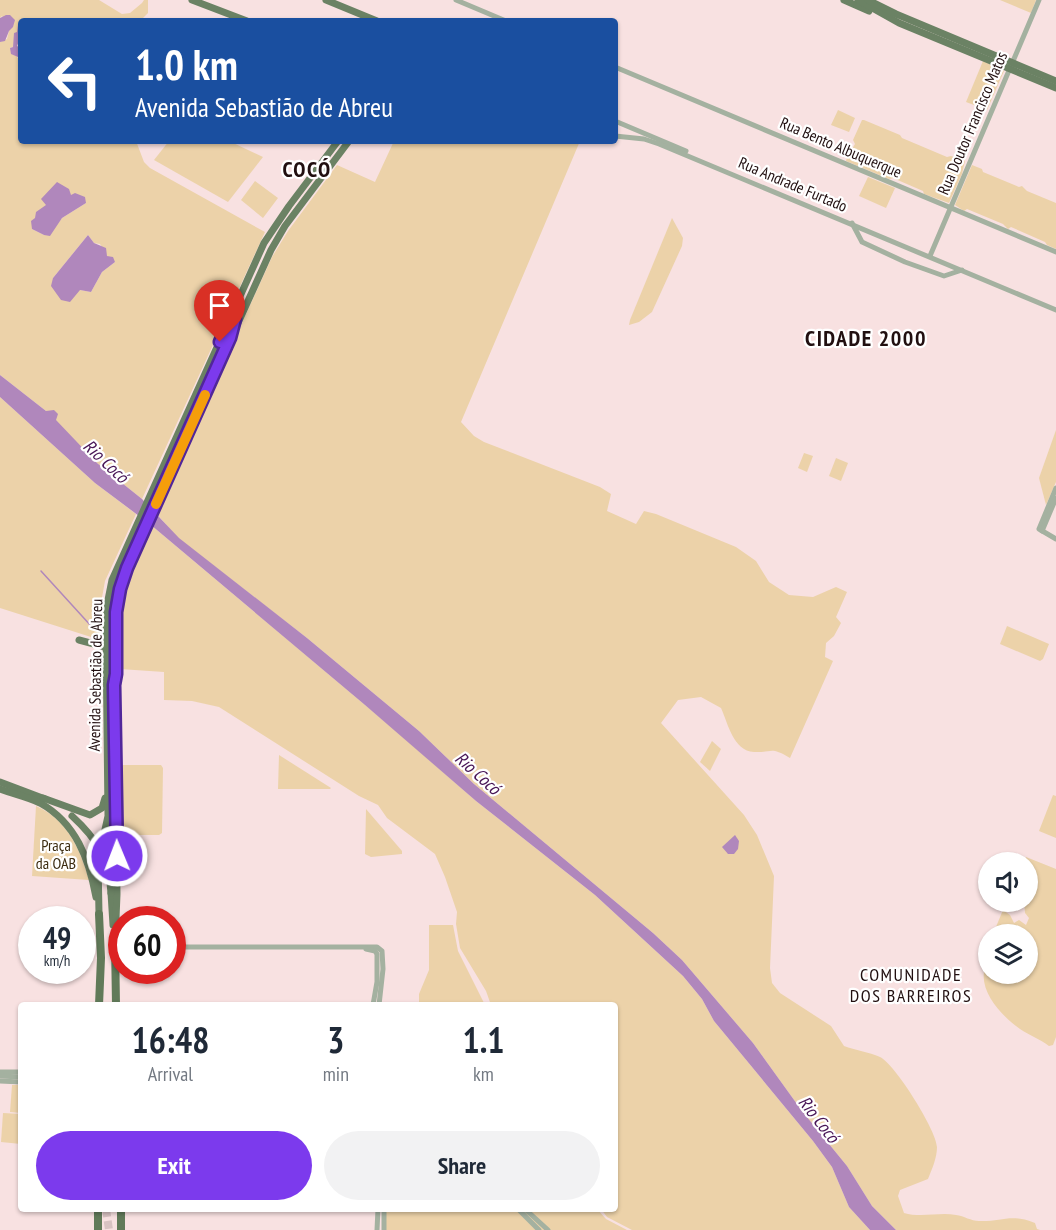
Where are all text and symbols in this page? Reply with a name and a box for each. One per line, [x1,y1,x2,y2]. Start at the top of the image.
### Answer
text: 1.0 km [135,37,238,92]
icon: left [36,42,114,120]
street label: Rua Doutor Francisco Matos [933,48,1011,198]
text: Avenida Sebastião de Abreu [135,90,393,124]
street label: Rua Bento Albuquerque [777,112,905,182]
street label: Rua Andrade Furtado [736,152,850,216]
district label: COCÓ [282,155,332,183]
pin [194,280,245,342]
icon: arrive [203,289,236,322]
district label: CIDADE 2000 [805,324,927,352]
water label: Rio Cocó [79,434,134,488]
street label: Avenida Sebastião de Abreu [84,598,106,752]
water label: Rio Cocó [450,747,506,800]
position arrow [85,824,149,888]
park label: Praça da OAB [36,835,76,873]
map controls [978,852,1038,984]
button: sound [978,852,1038,912]
speed limit sign: 60 [108,906,186,984]
text: 49 [43,918,71,957]
button: layers [978,924,1038,984]
text: km/h [44,951,70,970]
district label: COMUNIDADE DOS BARREIROS [850,963,972,1007]
text: 16:48 [131,1016,209,1063]
text: 3 [327,1016,344,1063]
text: 1.1 [462,1016,504,1063]
text: Arrival [148,1061,193,1087]
text: min [323,1061,349,1087]
text: km [473,1061,494,1087]
water label: Rio Cocó [793,1091,845,1148]
button: Exit [36,1131,312,1200]
button: Share [324,1131,600,1200]

